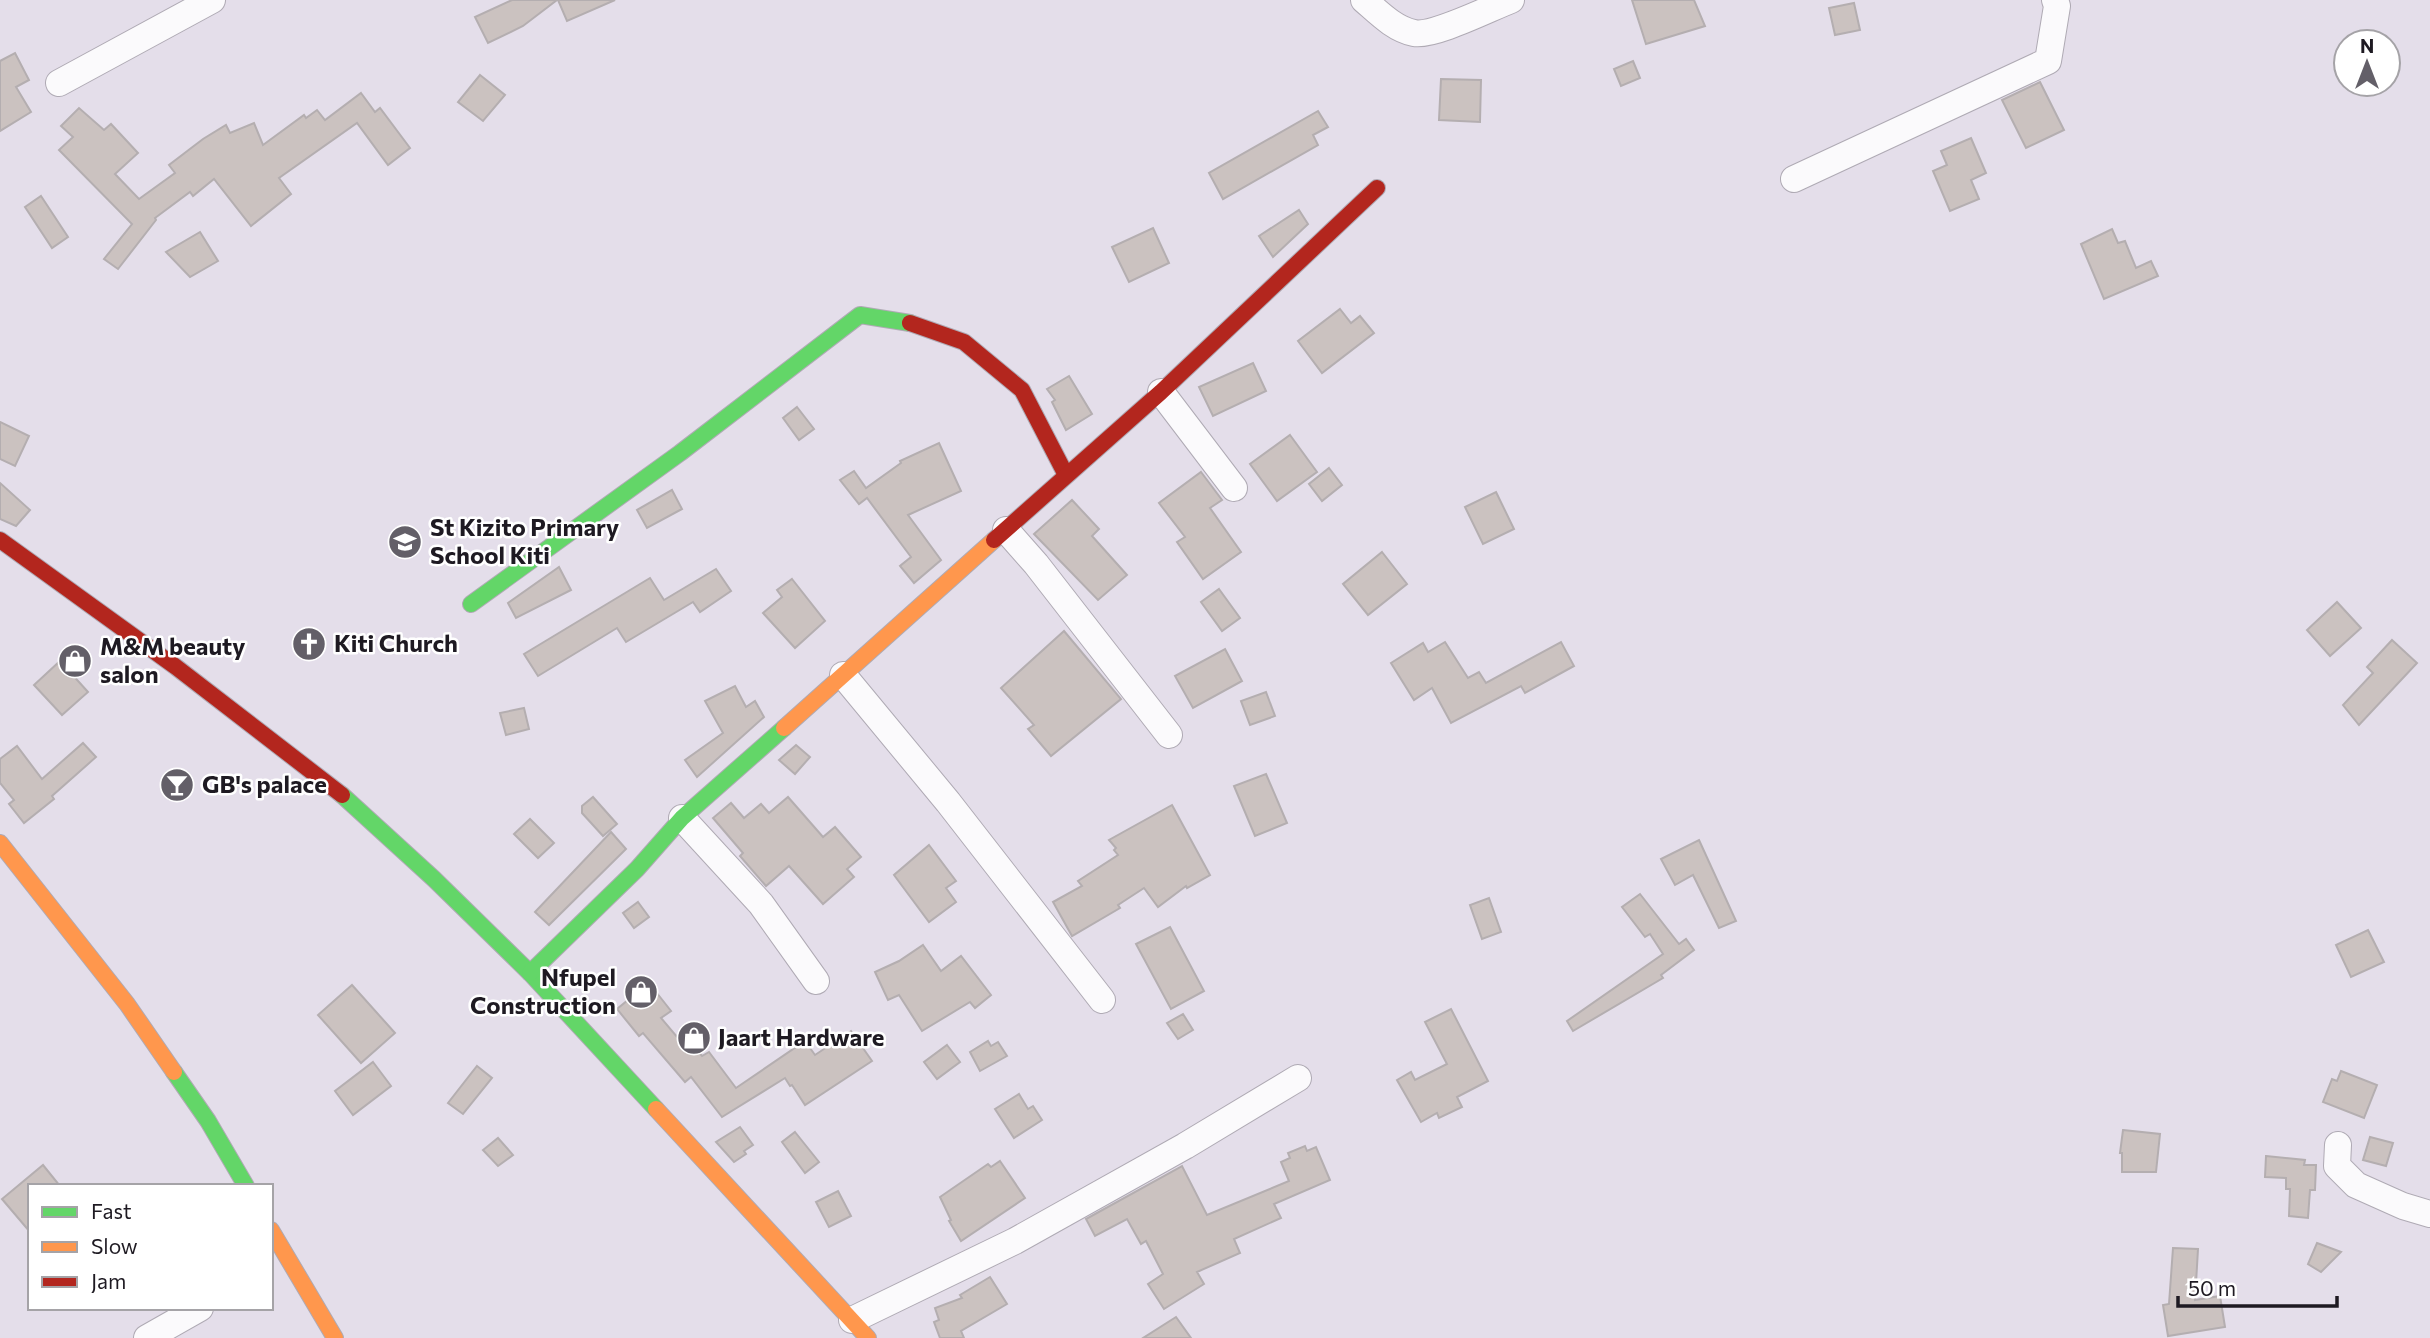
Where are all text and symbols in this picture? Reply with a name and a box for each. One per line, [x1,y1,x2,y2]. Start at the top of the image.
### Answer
north arrow [2332,28,2402,98]
text: N [2360,34,2374,57]
place label: St Kizito Primary School Kiti [430,512,619,569]
school or university icon: St Kizito Primary School Kiti [386,523,424,561]
church icon: Kiti Church [290,625,328,663]
place label: Kiti Church [334,628,458,657]
place label: M&M beauty salon [100,631,245,688]
shop icon: M&M beauty salon [56,642,94,680]
bar icon: GB's palace [158,766,196,804]
place label: GB's palace [202,769,327,798]
place label: Nfupel Construction [470,962,616,1019]
shop icon: Nfupel Construction [622,973,660,1011]
shop icon: Jaart Hardware [675,1019,713,1057]
place label: Jaart Hardware [718,1022,884,1051]
legend [28,1184,273,1310]
text: Fast [91,1198,132,1223]
text: Slow [91,1233,138,1258]
scale bar [2178,1264,2337,1308]
text: Jam [91,1268,126,1293]
text: 50 m [2188,1275,2236,1300]

